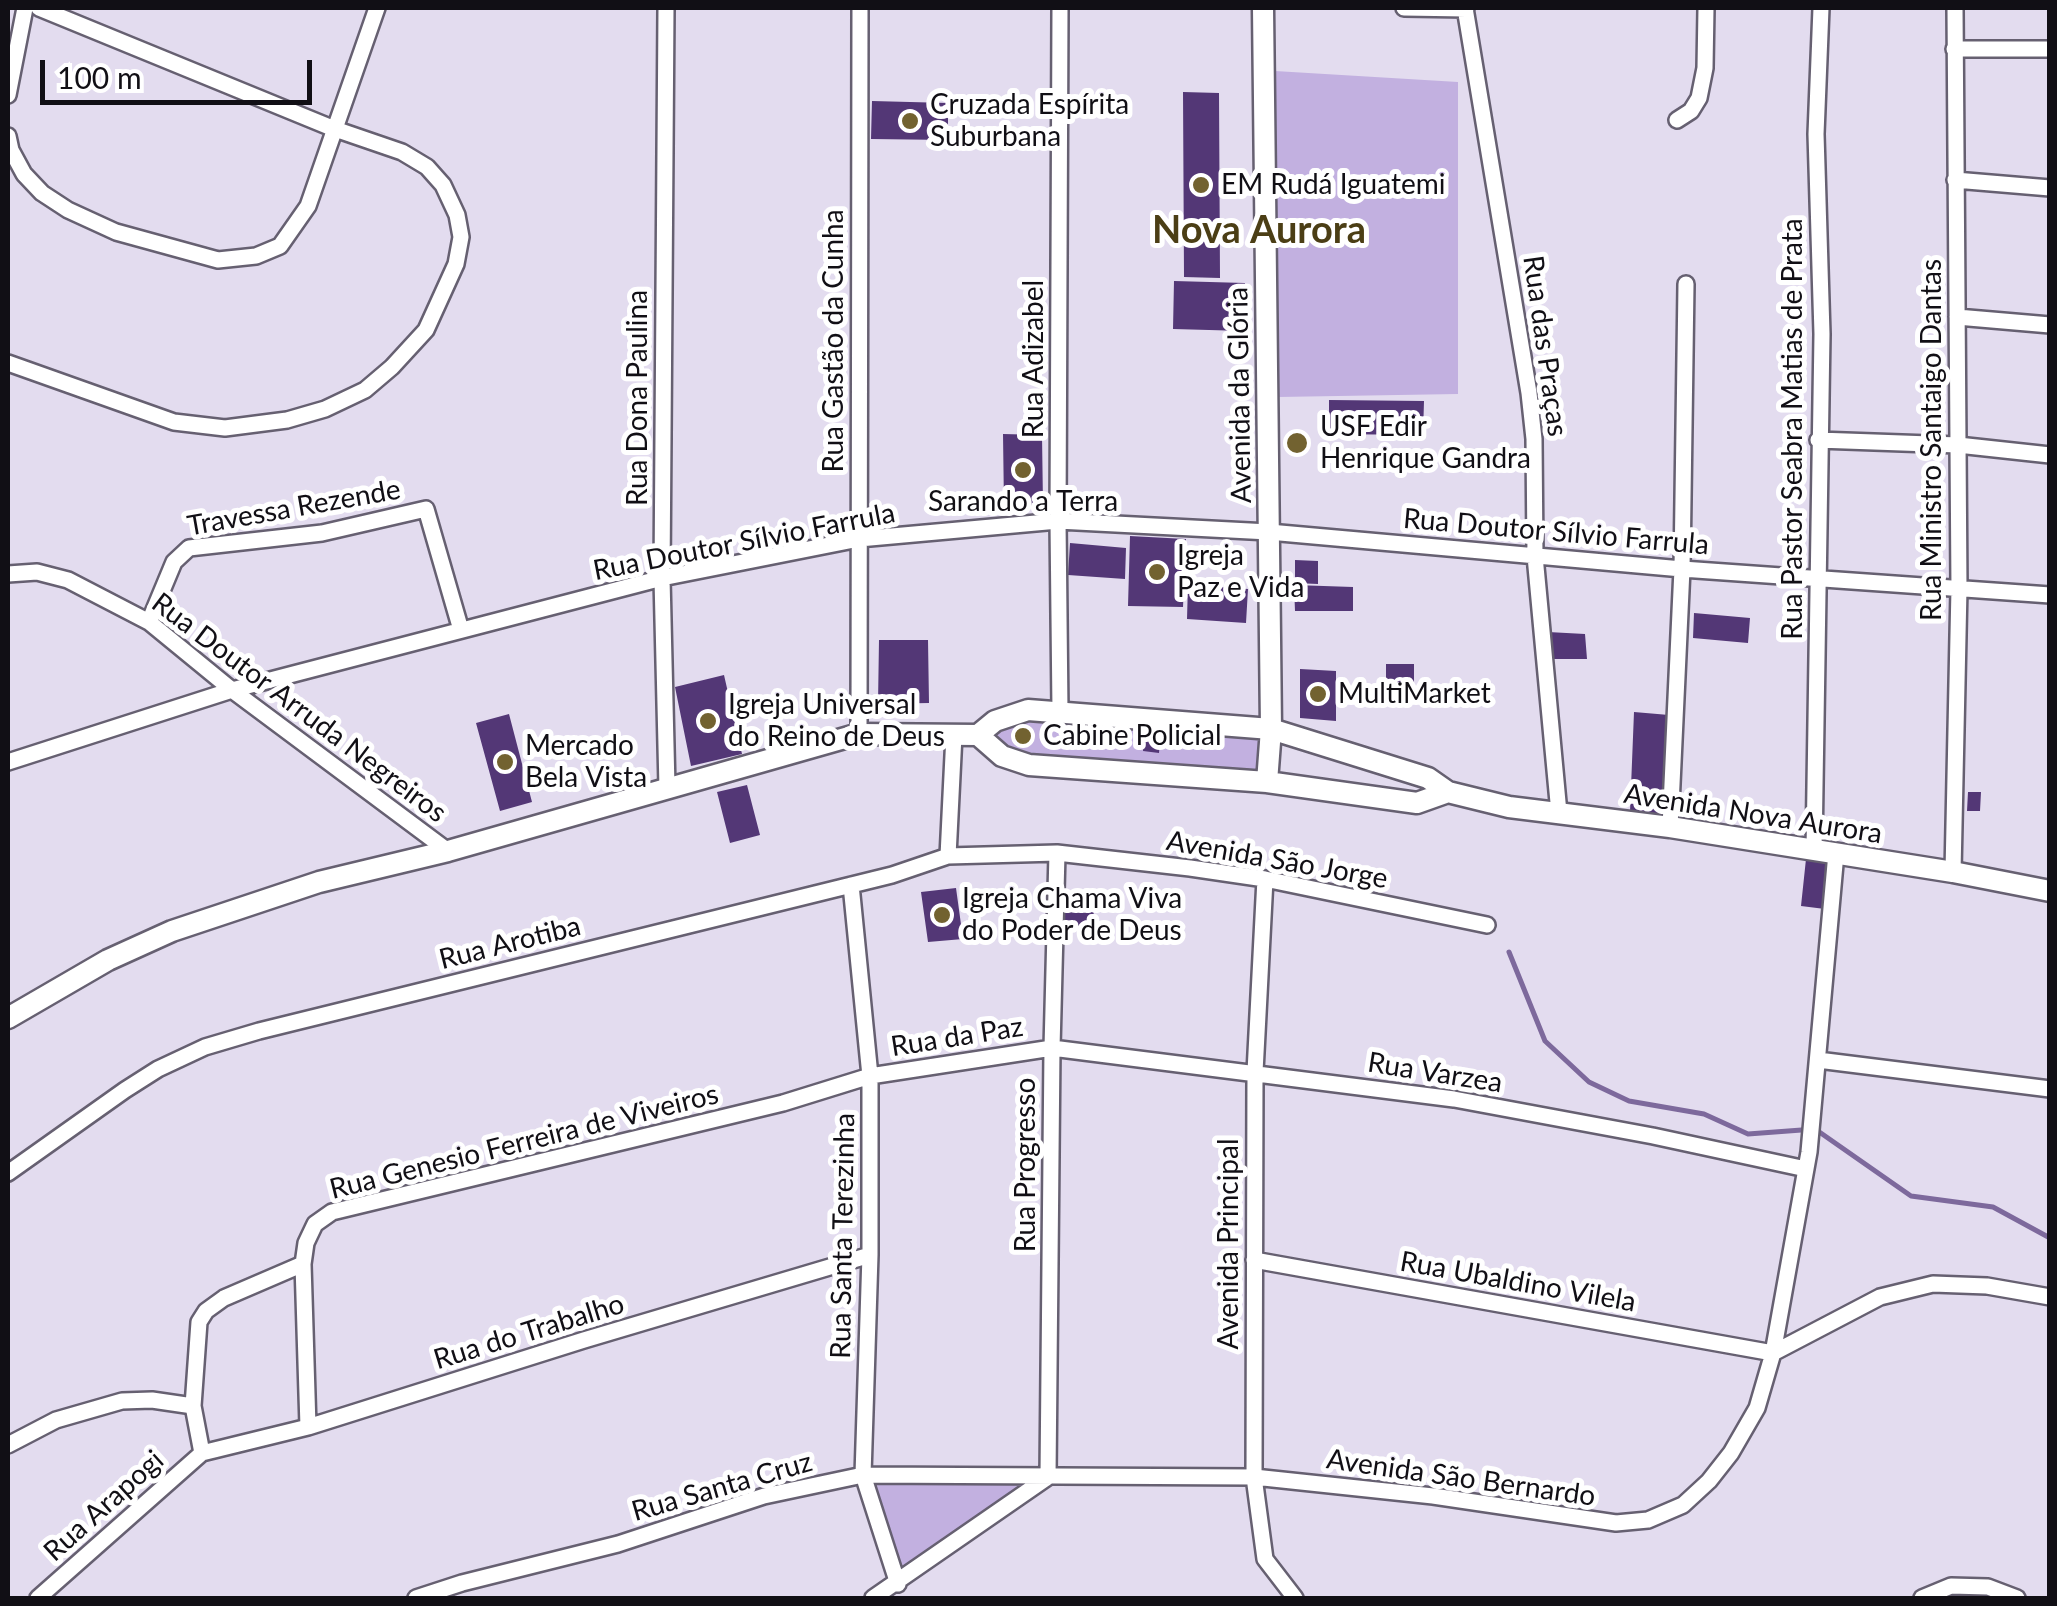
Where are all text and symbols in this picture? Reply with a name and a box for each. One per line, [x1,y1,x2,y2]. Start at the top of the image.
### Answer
scale bar [45,40,318,102]
text: 100 m [57,59,142,95]
place label: Cruzada Espírita Suburbana [930,88,1129,154]
marker: Cruzada Espírita Suburbana [899,110,921,132]
place label: EM Rudá Iguatemi [1221,168,1445,202]
marker: EM Rudá Iguatemi [1190,174,1212,196]
district label: Nova Aurora [1152,208,1366,254]
street label: Rua Gastão da Cunha [817,209,851,473]
street label: Rua Pastor Seabra Matias de Prata [1776,218,1810,640]
street label: Rua das Praças [1516,253,1574,439]
street label: Rua Ministro Santaigo Dantas [1915,259,1949,621]
street label: Rua Adizabel [1017,280,1051,438]
street label: Avenida da Glória [1221,287,1259,503]
street label: Rua Dona Paulina [621,290,655,506]
place label: USF Edir Henrique Gandra [1320,410,1531,476]
marker: USF Edir Henrique Gandra [1284,430,1310,456]
marker: Sarando a Terra [1012,459,1034,481]
street label: Travessa Rezende [185,473,403,543]
place label: Sarando a Terra [928,485,1118,519]
street label: Rua Doutor Sílvio Farrula [590,496,898,588]
street label: Rua Doutor Sílvio Farrula [1402,502,1710,562]
place label: Igreja Paz e Vida [1177,539,1304,605]
marker: Igreja Paz e Vida [1146,561,1168,583]
street label: Rua Doutor Arruda Negreiros [145,586,453,830]
place label: MultiMarket [1338,677,1491,711]
marker: MultiMarket [1307,683,1329,705]
place label: Igreja Universal do Reino de Deus [728,688,945,754]
marker: Igreja Universal do Reino de Deus [697,710,719,732]
place label: Cabine Policial [1043,719,1221,753]
marker: Cabine Policial [1012,725,1034,747]
place label: Mercado Bela Vista [525,729,647,795]
marker: Mercado Bela Vista [494,751,516,773]
street label: Avenida Nova Aurora [1621,777,1885,851]
street label: Avenida São Jorge [1164,824,1390,896]
place label: Igreja Chama Viva do Poder de Deus [962,882,1182,948]
marker: Igreja Chama Viva do Poder de Deus [931,904,953,926]
street label: Rua Arotiba [436,909,584,977]
street label: Rua da Paz [889,1010,1025,1064]
street label: Rua Varzea [1365,1046,1505,1100]
street label: Rua Genesio Ferreira de Viveiros [326,1077,722,1207]
street label: Rua Progresso [1009,1078,1043,1252]
street label: Rua Santa Terezinha [824,1113,862,1359]
street label: Avenida Principal [1212,1138,1246,1350]
street label: Rua Ubaldino Vilela [1397,1245,1639,1319]
street label: Rua do Trabalho [430,1287,628,1377]
street label: Avenida São Bernardo [1324,1442,1598,1514]
street label: Rua Arapogi [37,1444,171,1568]
street label: Rua Santa Cruz [628,1445,816,1529]

